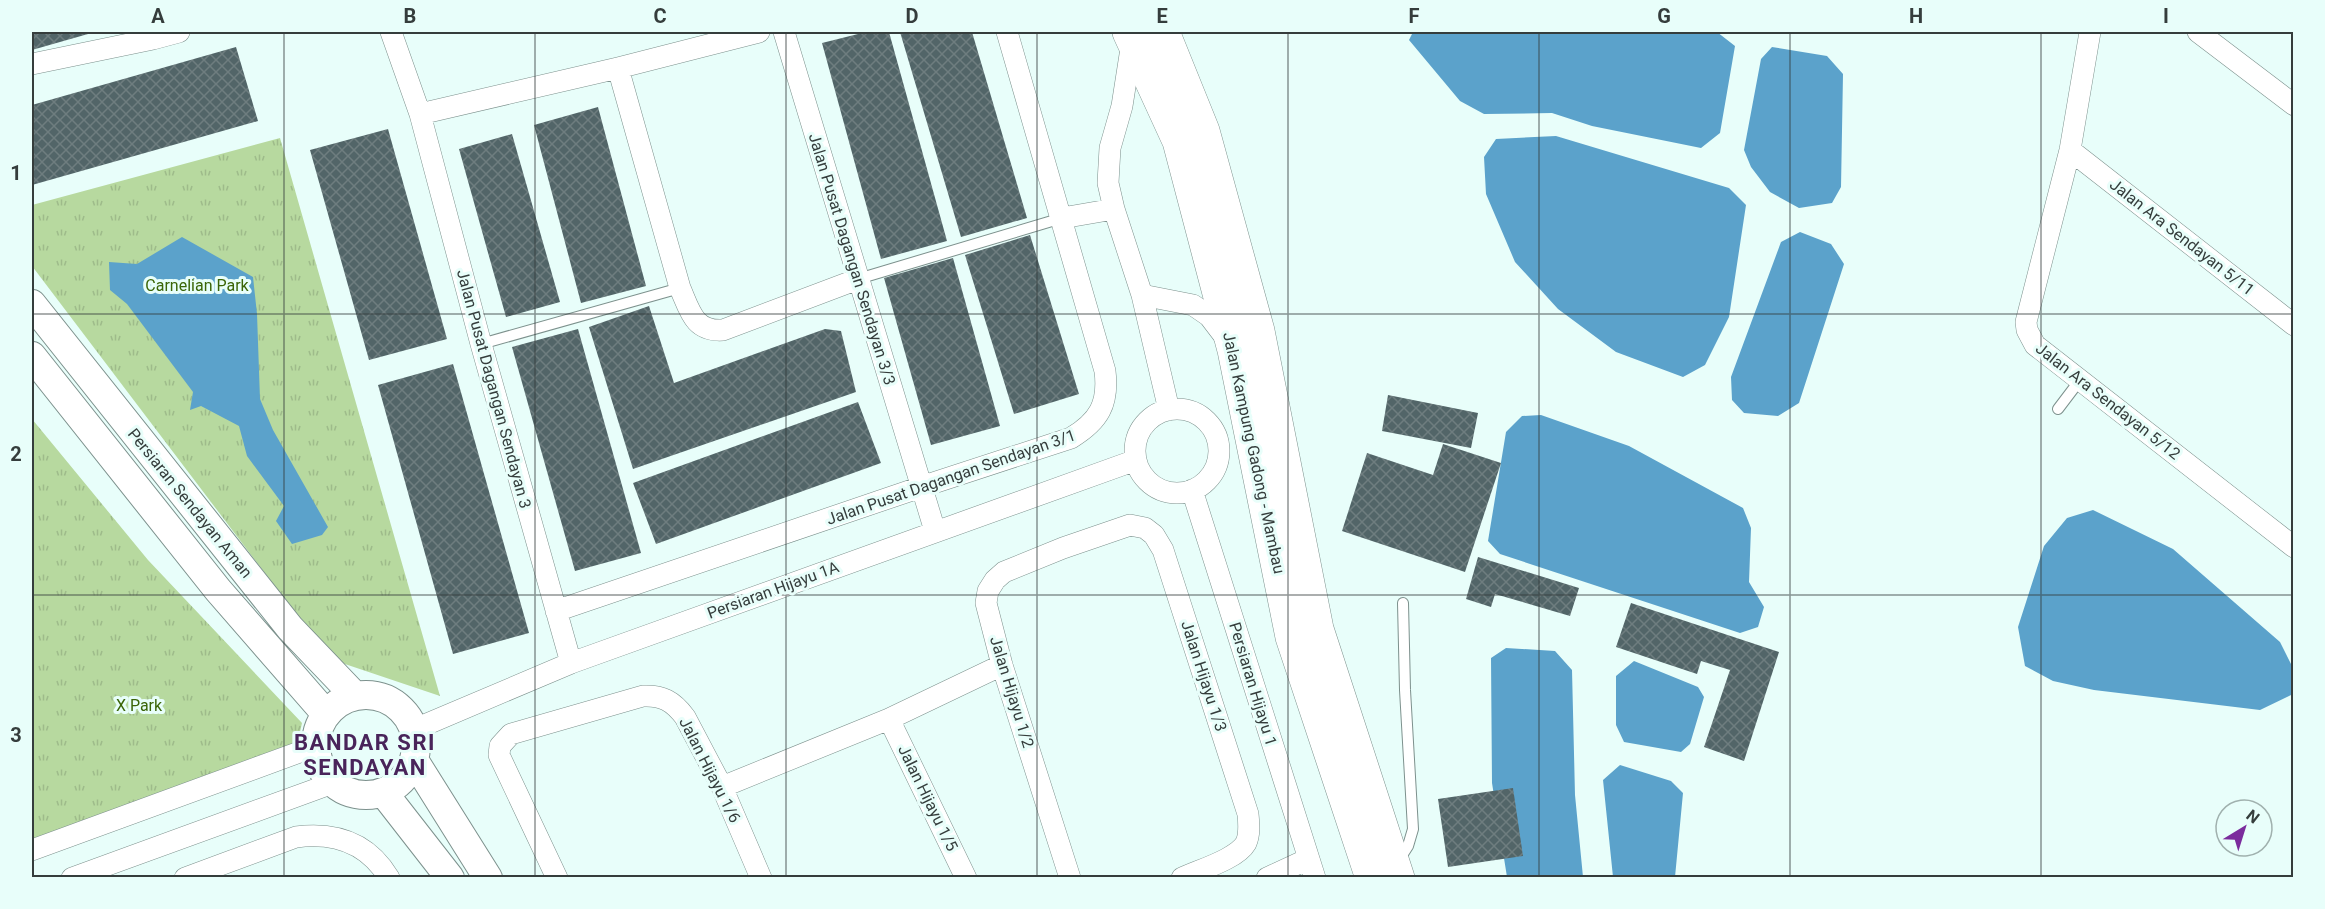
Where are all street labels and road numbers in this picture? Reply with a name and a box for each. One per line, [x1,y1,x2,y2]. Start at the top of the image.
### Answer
street label: Jalan Pusat Dagangan Sendayan 3/3 [805,131,899,387]
street label: Jalan Ara Sendayan 5/11 [2106,175,2258,299]
street label: Jalan Pusat Dagangan Sendayan 3 [453,267,535,511]
street label: Jalan Kampung Gadong - Mambau [1219,330,1289,576]
street label: Jalan Ara Sendayan 5/12 [2032,339,2184,463]
street label: Persiaran Sendayan Aman [124,424,256,582]
street label: Jalan Pusat Dagangan Sendayan 3/1 [824,425,1078,529]
street label: Persiaran Hijayu 1A [705,557,842,623]
street label: Jalan Hijayu 1/3 [1177,618,1231,734]
street label: Persiaran Hijayu 1 [1225,620,1281,748]
street label: Jalan Hijayu 1/2 [986,634,1038,750]
street label: Jalan Hijayu 1/6 [675,714,745,826]
street label: Jalan Hijayu 1/5 [894,742,962,854]

